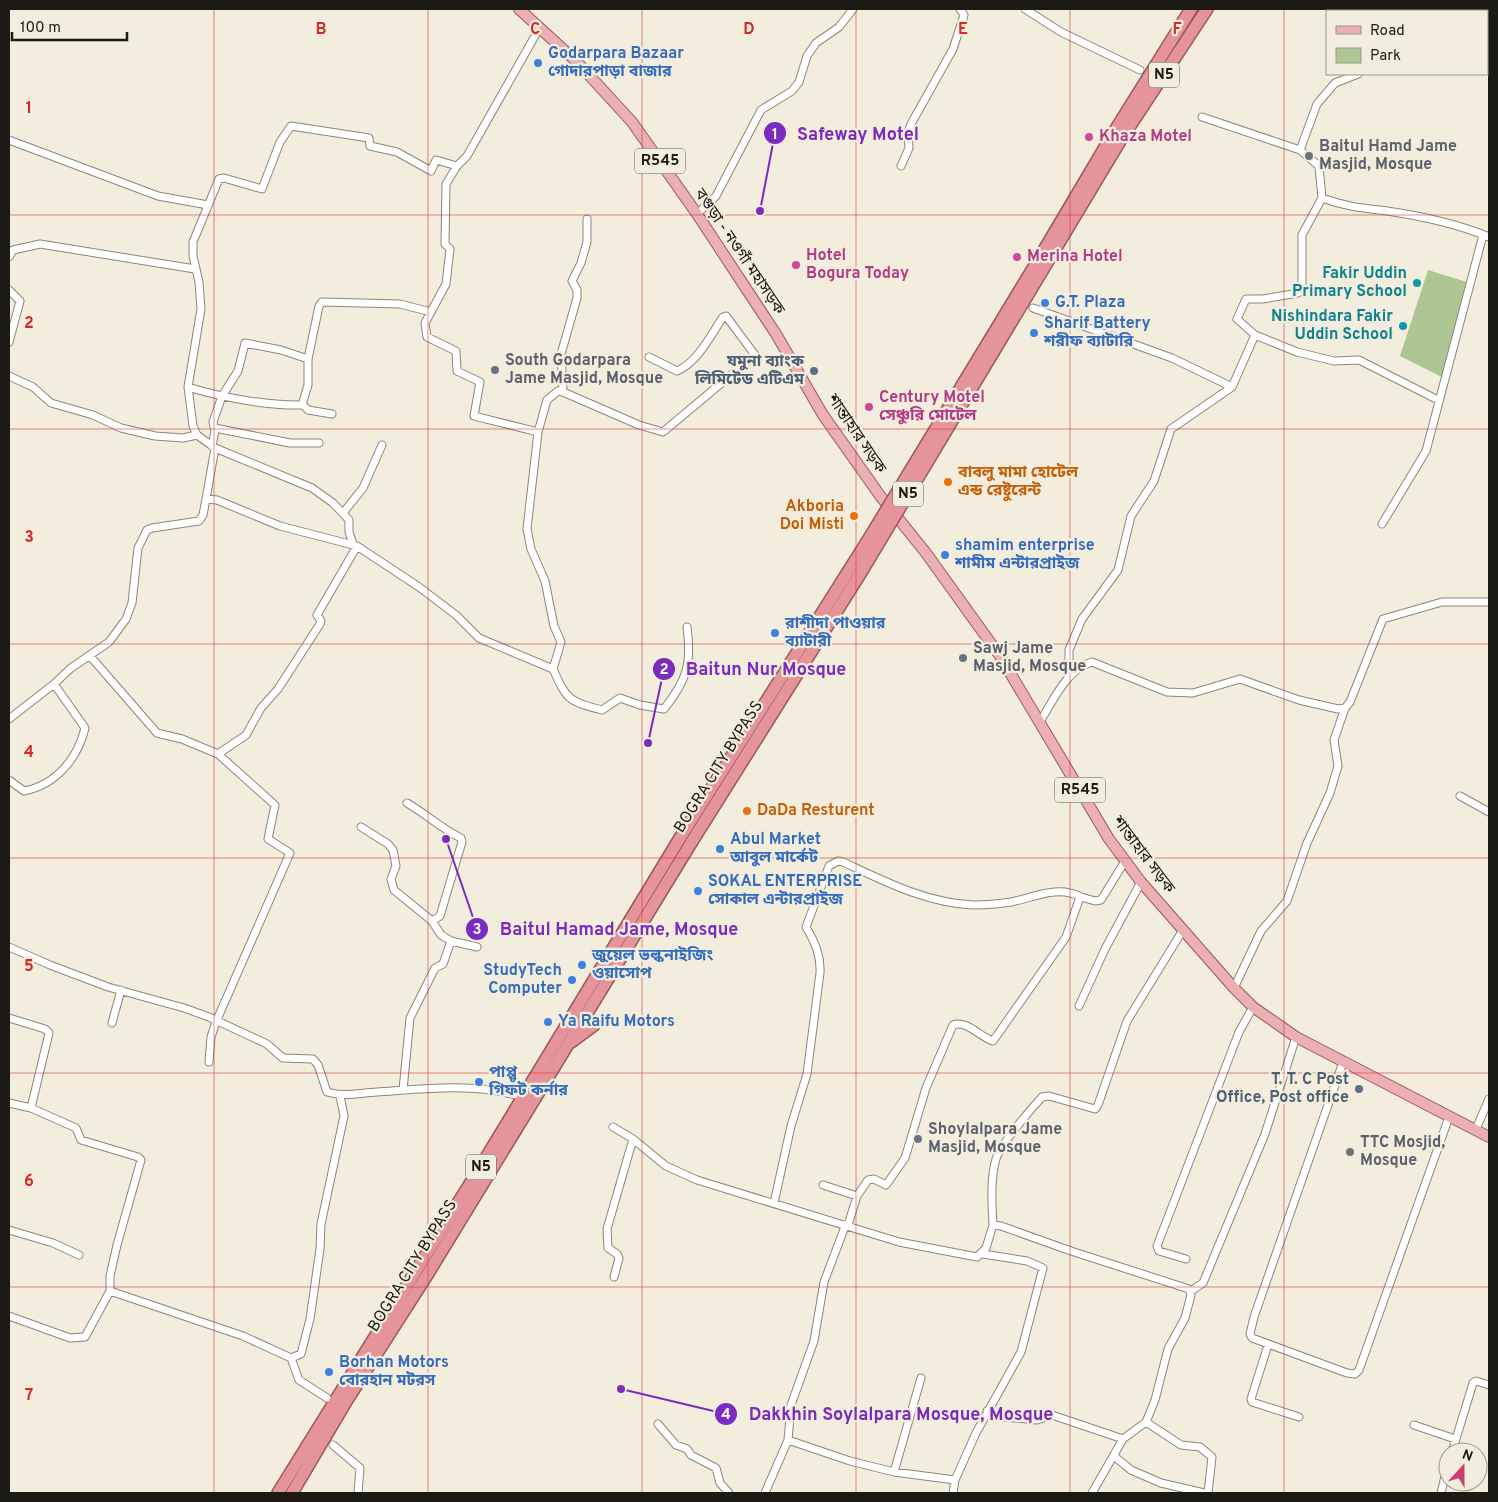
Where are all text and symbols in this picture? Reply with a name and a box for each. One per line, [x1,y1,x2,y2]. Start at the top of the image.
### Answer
scale bar [12,10,128,42]
legend [1326,10,1488,75]
text: 100 m [20,19,61,38]
text: B [315,20,327,40]
text: C [530,20,540,40]
text: D [743,20,755,40]
text: E [958,20,968,40]
text: F [1172,20,1182,40]
text: Road [1370,22,1405,41]
place label: Godarpara Bazaar গোদারপাড়া বাজার [548,44,684,82]
text: Park [1370,47,1401,66]
marker: Godarpara Bazaar গোদারপাড়া বাজার [532,57,544,69]
road number: N5 [1149,62,1179,88]
text: 1 [26,99,32,119]
callout: Safeway Motel [762,117,929,150]
text: Safeway Motel [797,124,919,147]
text: 1 [772,126,778,145]
place label: Khaza Motel [1099,127,1192,147]
marker: Khaza Motel [1083,131,1095,143]
place label: Baitul Hamd Jame Masjid, Mosque [1319,137,1457,175]
road number: R545 [635,148,685,174]
marker: Baitul Hamd Jame Masjid, Mosque [1303,150,1315,162]
street label: বগুড়া - নওগাঁ মহাসড়ক [689,184,790,320]
place label: Hotel Bogura Today [806,246,909,284]
place label: Merina Hotel [1027,247,1123,267]
marker: Merina Hotel [1011,251,1023,263]
marker: Hotel Bogura Today [790,259,802,271]
place label: Fakir Uddin Primary School [1292,264,1407,302]
marker: Fakir Uddin Primary School [1411,277,1423,289]
place label: G.T. Plaza [1055,293,1125,313]
marker: G.T. Plaza [1039,297,1051,309]
place label: Nishindara Fakir Uddin School [1271,307,1393,345]
text: 2 [24,314,34,334]
place label: Sharif Battery শরীফ ব্যাটারি [1043,314,1151,352]
marker: Nishindara Fakir Uddin School [1397,320,1409,332]
marker: Sharif Battery শরীফ ব্যাটারি [1028,327,1040,339]
place label: South Godarpara Jame Masjid, Mosque [505,351,663,389]
place label: যমুনা ব্যাংক লিমিটেড এটিএম [694,352,805,390]
marker: South Godarpara Jame Masjid, Mosque [489,364,501,376]
marker: যমুনা ব্যাংক লিমিটেড এটিএম [808,365,820,377]
place label: Century Motel সেঞ্চুরি মোটেল [879,388,985,426]
street label: শান্তাহার সড়ক [821,389,891,479]
marker: Century Motel সেঞ্চুরি মোটেল [863,401,875,413]
place label: বাবলু মামা হোটেল এন্ড রেষ্টুরেন্ট [957,463,1079,502]
marker: বাবলু মামা হোটেল এন্ড রেষ্টুরেন্ট [942,476,954,488]
road number: N5 [893,482,923,506]
place label: Akboria Doi Misti [780,497,844,535]
marker: Akboria Doi Misti [848,510,860,522]
text: 3 [24,528,34,548]
place label: shamim enterprise শামীম এন্টারপ্রাইজ [954,536,1095,574]
marker: shamim enterprise শামীম এন্টারপ্রাইজ [939,549,951,561]
place label: রাশীদা পাওয়ার ব্যাটারী [784,614,886,652]
marker: রাশীদা পাওয়ার ব্যাটারী [769,627,781,639]
place label: Sawj Jame Masjid, Mosque [973,639,1086,677]
marker: Sawj Jame Masjid, Mosque [957,652,969,664]
callout: Baitun Nur Mosque [651,653,857,686]
text: Baitun Nur Mosque [686,659,846,682]
text: 2 [659,661,669,680]
street label: BOGRA CITY BYPASS [670,697,768,837]
text: 4 [24,743,34,763]
road number: R545 [1055,778,1105,802]
place label: DaDa Resturent [757,801,875,821]
marker: DaDa Resturent [741,805,753,817]
street label: শান্তাহার সড়ক [1107,811,1179,899]
place label: Abul Market আবুল মার্কেট [729,830,821,868]
marker: Abul Market আবুল মার্কেট [714,843,726,855]
place label: SOKAL ENTERPRISE সোকাল এন্টারপ্রাইজ [708,872,862,910]
marker: SOKAL ENTERPRISE সোকাল এন্টারপ্রাইজ [692,885,704,897]
callout: Baitul Hamad Jame, Mosque [465,912,748,945]
text: Baitul Hamad Jame, Mosque [500,919,738,942]
text: 3 [473,921,482,940]
place label: জুয়েল ভল্কনাইজিং ওয়াসোপ [591,946,714,984]
text: 5 [24,957,34,977]
marker: জুয়েল ভল্কনাইজিং ওয়াসোপ [576,959,588,971]
place label: StudyTech Computer [483,961,562,999]
marker: StudyTech Computer [566,974,578,986]
place label: Ya Raifu Motors [558,1012,675,1032]
marker: Ya Raifu Motors [542,1016,554,1028]
place label: পাপ্পু গিফট কর্নার [488,1063,568,1101]
place label: T. T. C Post Office, Post office [1216,1070,1349,1108]
marker: পাপ্পু গিফট কর্নার [473,1076,485,1088]
marker: T. T. C Post Office, Post office [1353,1083,1365,1095]
place label: Shoylalpara Jame Masjid, Mosque [928,1120,1062,1158]
marker: Shoylalpara Jame Masjid, Mosque [912,1133,924,1145]
place label: TTC Mosjid, Mosque [1360,1133,1445,1171]
marker: TTC Mosjid, Mosque [1344,1146,1356,1158]
road number: N5 [466,1154,496,1180]
text: 6 [24,1172,34,1192]
street label: BOGRA CITY BYPASS [364,1196,462,1336]
place label: Borhan Motors বোরহান মটরস [339,1353,449,1391]
marker: Borhan Motors বোরহান মটরস [323,1366,335,1378]
text: 7 [25,1386,33,1406]
callout: Dakkhin Soylalpara Mosque, Mosque [714,1398,1063,1431]
text: Dakkhin Soylalpara Mosque, Mosque [749,1404,1053,1427]
text: 4 [721,1406,731,1425]
north arrow [1438,1442,1488,1492]
text: N [1459,1447,1475,1466]

